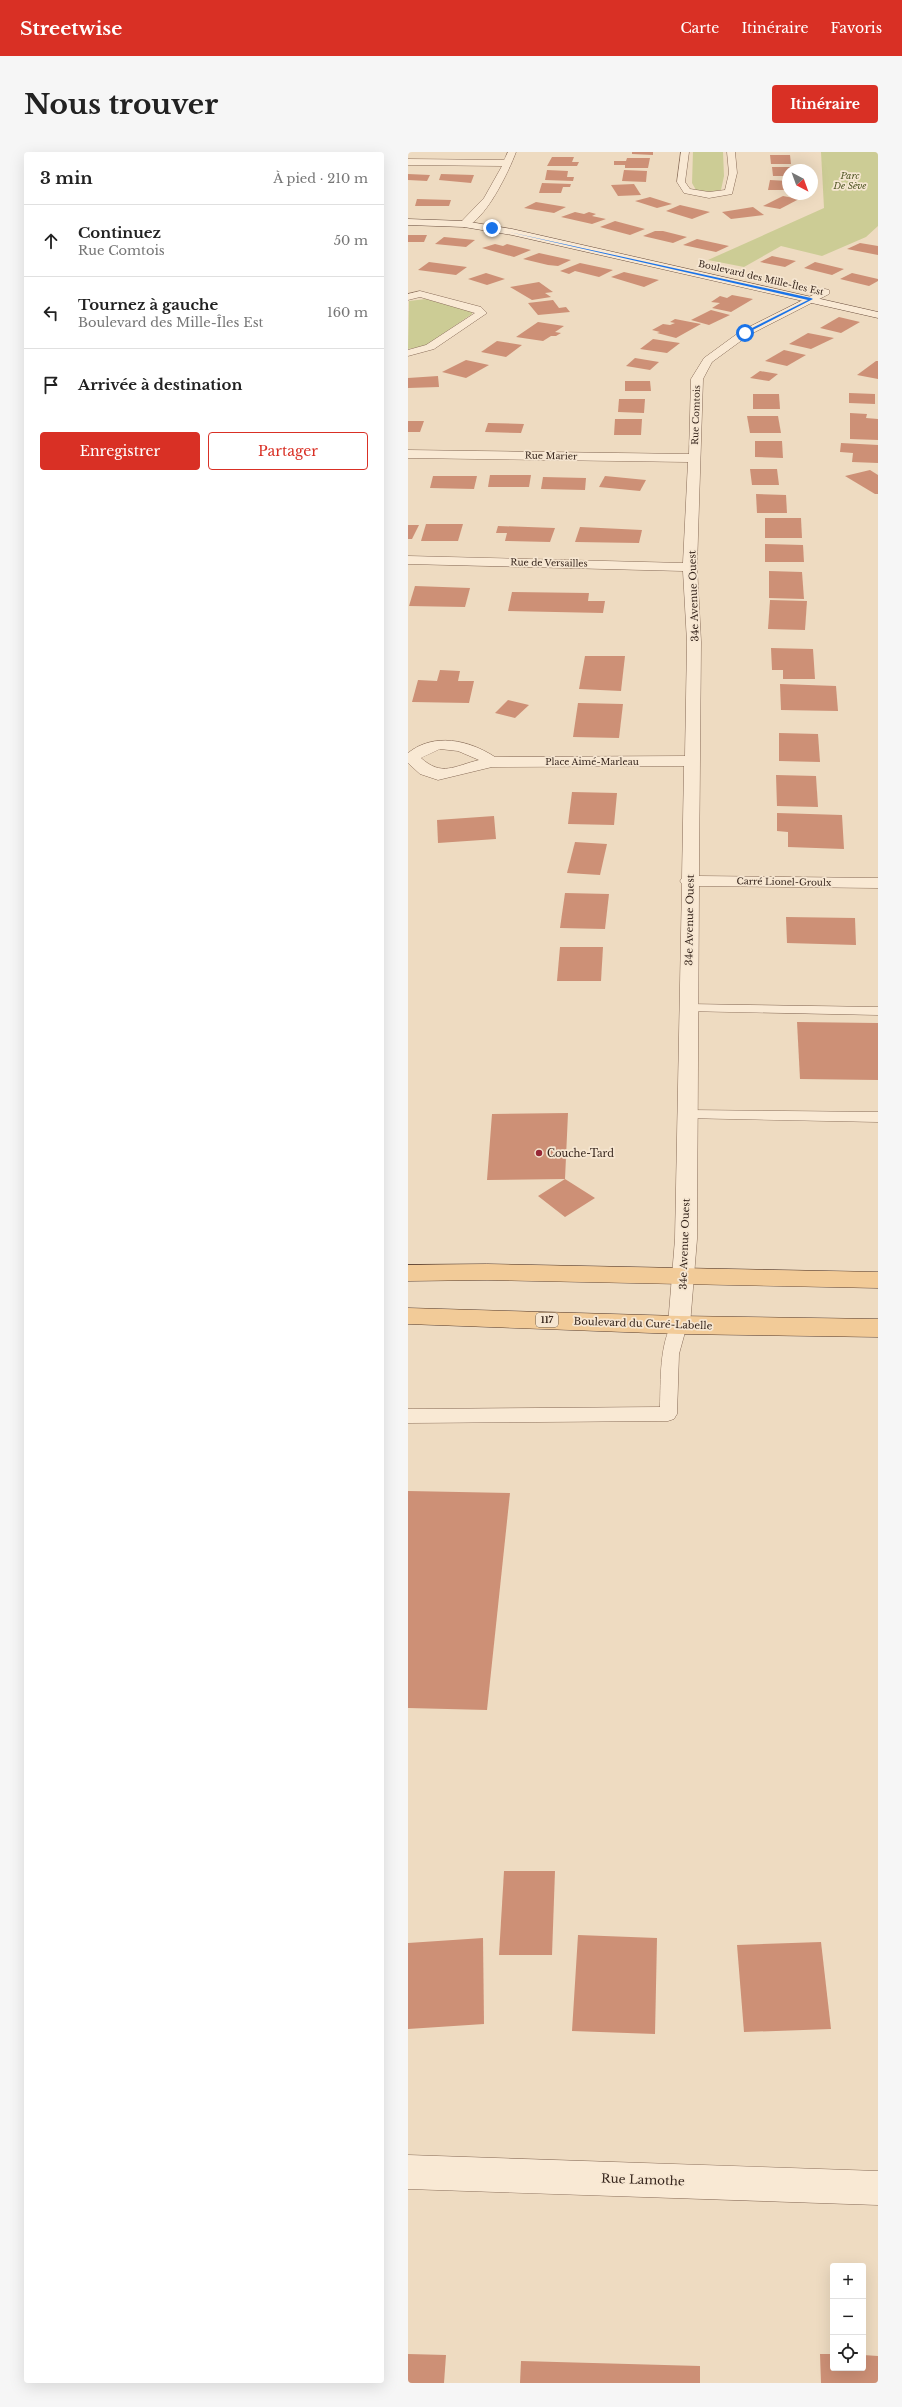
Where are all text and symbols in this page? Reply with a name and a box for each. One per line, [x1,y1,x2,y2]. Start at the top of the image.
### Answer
text: Streetwise [20,17,122,40]
text: Carte [680,19,719,37]
text: Itinéraire [741,19,808,37]
text: Favoris [830,19,882,37]
button: Itinéraire [772,85,878,123]
text: Nous trouver [24,87,218,122]
north arrow [782,164,818,200]
text: 3 min [40,168,93,189]
text: À pied · 210 m [273,170,368,187]
park label: Parc De Sève [833,170,866,191]
route end [483,219,501,237]
text: Continuez [78,223,161,242]
icon: ahead [40,230,62,252]
text: 50 m [334,232,368,249]
text: Rue Comtois [78,242,165,259]
street label: Boulevard des Mille-Îles Est [697,258,825,297]
text: Tournez à gauche [78,295,218,314]
icon: left [40,302,62,324]
text: 160 m [327,304,368,321]
text: Boulevard des Mille-Îles Est [78,314,263,331]
route start [736,324,754,342]
icon: arrive [40,374,62,396]
text: Arrivée à destination [78,375,242,394]
street label: Rue Comtois [689,385,702,445]
button: Enregistrer [40,432,200,470]
button: Partager [208,432,368,470]
street label: Rue Marier [525,450,578,461]
street label: 34e Avenue Ouest [685,550,702,642]
street label: Rue de Versailles [510,556,588,569]
street label: Place Aimé-Marleau [545,756,639,767]
street label: 34e Avenue Ouest [682,874,697,966]
street label: Carré Lionel-Groulx [737,875,832,888]
place label: Couche-Tard [547,1147,614,1160]
marker: Couche-Tard [534,1148,544,1158]
street label: 34e Avenue Ouest [676,1198,693,1290]
road number: 117 [536,1313,558,1327]
street label: Boulevard du Curé-Labelle [573,1315,713,1332]
street label: Rue Lamothe [601,2171,685,2188]
map controls [830,2263,866,2371]
button: + [830,2263,866,2299]
button: − [830,2299,866,2335]
button: locate [830,2335,866,2371]

